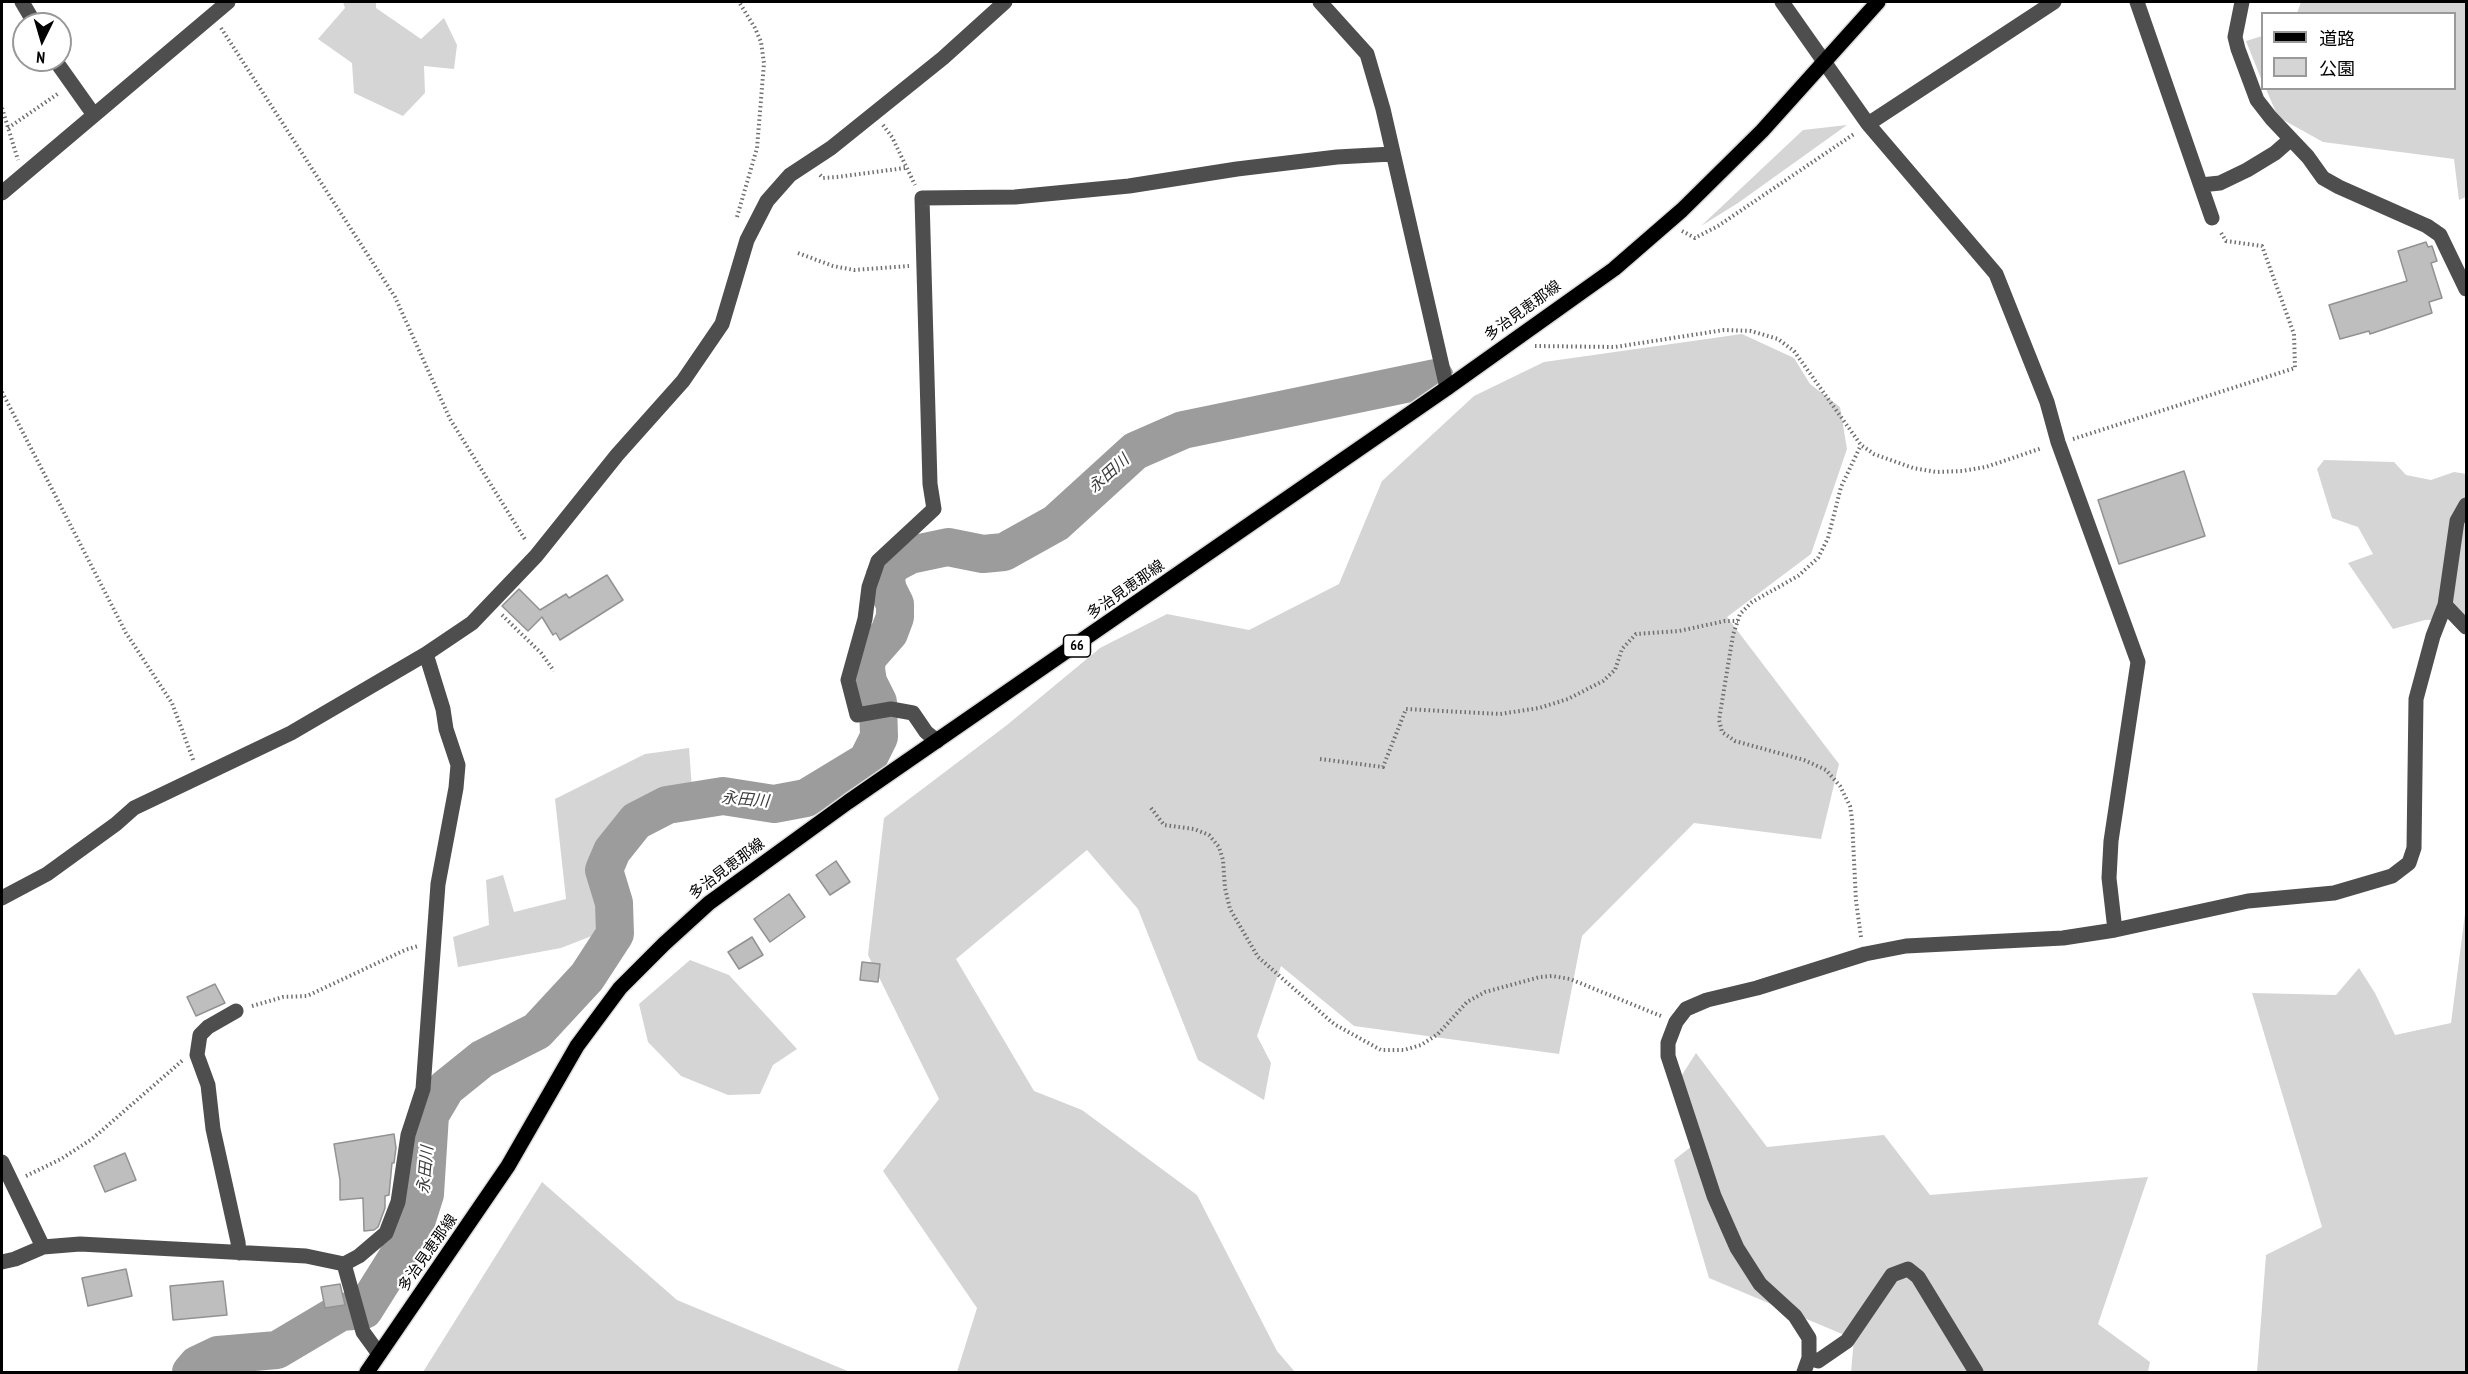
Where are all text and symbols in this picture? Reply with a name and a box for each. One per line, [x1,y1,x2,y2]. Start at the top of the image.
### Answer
north arrow [12,12,72,72]
legend [2261,12,2456,90]
text: 道路 [2319,27,2355,50]
text: N [35,48,46,68]
text: 公園 [2319,57,2355,80]
street label: 多治見恵那線 [1481,277,1565,345]
water label: 永田川 [1085,451,1133,497]
street label: 多治見恵那線 [1084,557,1168,623]
road number: 66 [1064,635,1090,657]
water label: 永田川 [720,788,770,812]
street label: 多治見恵那線 [686,835,768,903]
water label: 永田川 [414,1145,438,1195]
street label: 多治見恵那線 [395,1211,461,1295]

